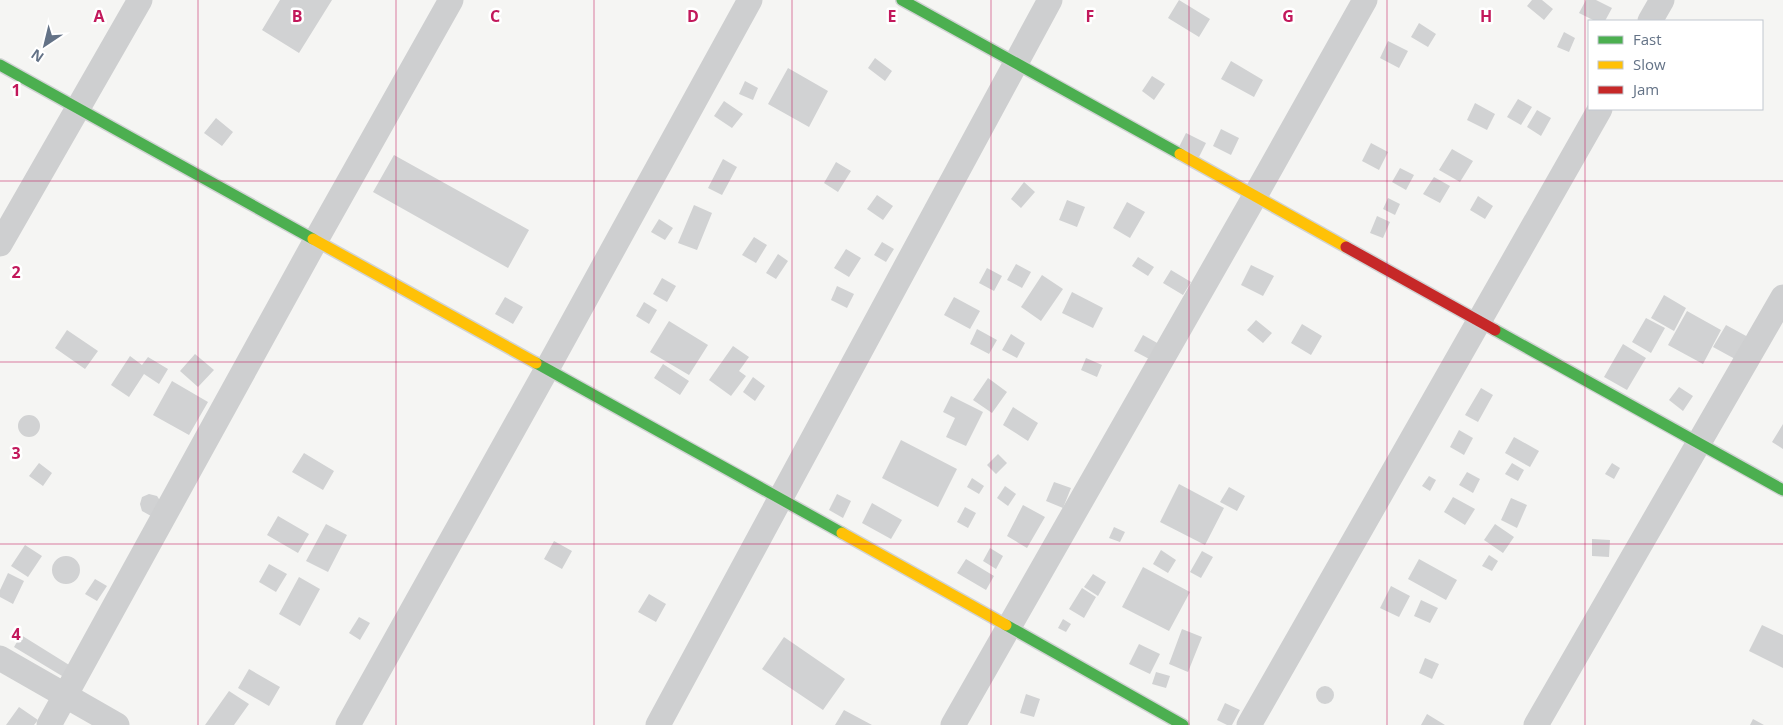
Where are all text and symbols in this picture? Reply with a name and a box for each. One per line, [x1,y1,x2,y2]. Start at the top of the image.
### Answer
text: A [93,5,105,27]
text: B [292,5,302,27]
text: C [490,5,500,27]
text: D [687,5,699,27]
text: E [888,5,897,27]
text: F [1086,5,1094,27]
text: G [1282,5,1294,27]
text: H [1480,5,1492,27]
north arrow [20,20,70,70]
legend [1588,20,1763,110]
text: Fast [1633,29,1662,49]
text: N [27,45,47,67]
text: Slow [1633,54,1666,74]
text: 1 [11,79,21,101]
text: Jam [1631,79,1659,99]
text: 2 [11,261,21,283]
text: 3 [11,442,21,464]
text: 4 [11,623,21,645]

